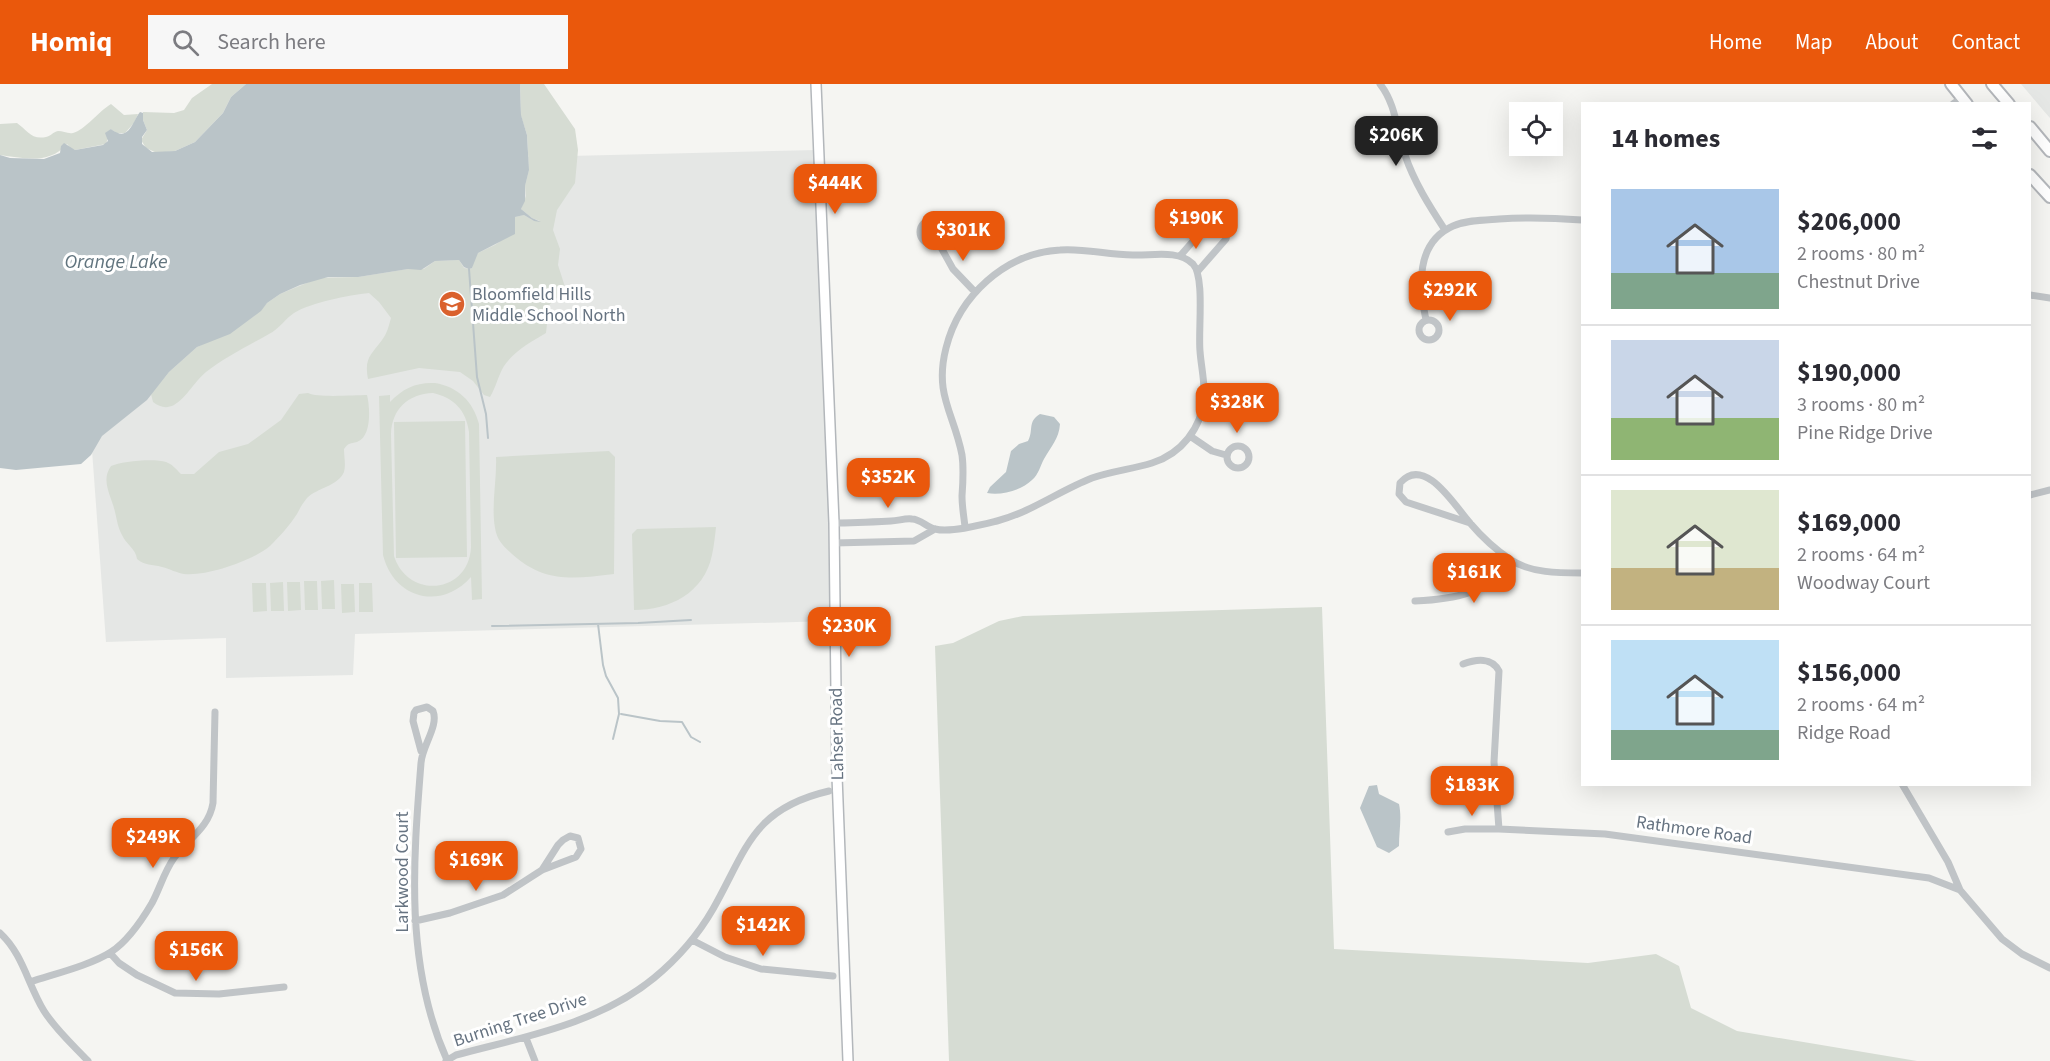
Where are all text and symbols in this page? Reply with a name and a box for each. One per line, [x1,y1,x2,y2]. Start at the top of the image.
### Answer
search box [148,15,568,69]
text: Homiq [30,22,112,62]
icon: search [169,26,202,59]
text: Search here [217,26,326,58]
text: Home [1709,27,1762,57]
text: Map [1795,27,1833,57]
text: About [1866,27,1918,57]
text: Contact [1951,27,2020,57]
map controls [1509,102,1563,156]
button: locate [1509,102,1563,156]
pin: $206K [1354,116,1438,167]
text: 14 homes [1611,120,1720,157]
text: $206K [1369,121,1423,149]
icon: filters [1968,122,2001,155]
pin: $444K [793,164,877,215]
text: $444K [808,169,862,197]
pin: $190K [1154,199,1238,250]
text: $206,000 [1797,203,1901,240]
text: $190K [1169,204,1223,232]
pin: $301K [921,211,1005,262]
icon: home [1659,213,1731,285]
text: $301K [936,216,990,244]
text: 2 rooms · 80 m² [1797,240,1925,268]
water label: Orange Lake [64,248,168,276]
text: Chestnut Drive [1797,268,1920,296]
pin: $292K [1408,271,1492,322]
text: $292K [1423,276,1477,304]
place label: Bloomfield Hills Middle School North [472,282,625,328]
school or university icon: Bloomfield Hills Middle School North [437,289,467,319]
text: $190,000 [1797,354,1901,391]
icon: home [1659,364,1731,436]
pin: $328K [1195,383,1279,434]
text: $328K [1210,388,1264,416]
text: 3 rooms · 80 m² [1797,391,1925,419]
text: Pine Ridge Drive [1797,419,1933,447]
pin: $352K [846,458,930,509]
text: $352K [861,463,915,491]
text: $169,000 [1797,504,1901,541]
icon: home [1659,514,1731,586]
text: 2 rooms · 64 m² [1797,541,1925,569]
pin: $161K [1432,553,1516,604]
text: $161K [1447,558,1501,586]
text: Woodway Court [1797,569,1930,597]
pin: $230K [807,607,891,658]
text: $230K [822,612,876,640]
text: $156,000 [1797,654,1901,691]
icon: home [1659,664,1731,736]
street label: Lahser Road [824,688,850,780]
text: 2 rooms · 64 m² [1797,691,1925,719]
text: Ridge Road [1797,719,1891,747]
pin: $183K [1430,766,1514,817]
text: $183K [1445,771,1499,799]
street label: Rathmore Road [1634,809,1754,851]
street label: Larkwood Court [390,811,415,933]
pin: $249K [111,818,195,869]
text: $249K [126,823,180,851]
pin: $169K [434,841,518,892]
text: $169K [449,846,503,874]
pin: $142K [721,906,805,957]
text: $142K [736,911,790,939]
pin: $156K [154,931,238,982]
text: $156K [169,936,223,964]
street label: Burning Tree Drive [450,987,590,1053]

